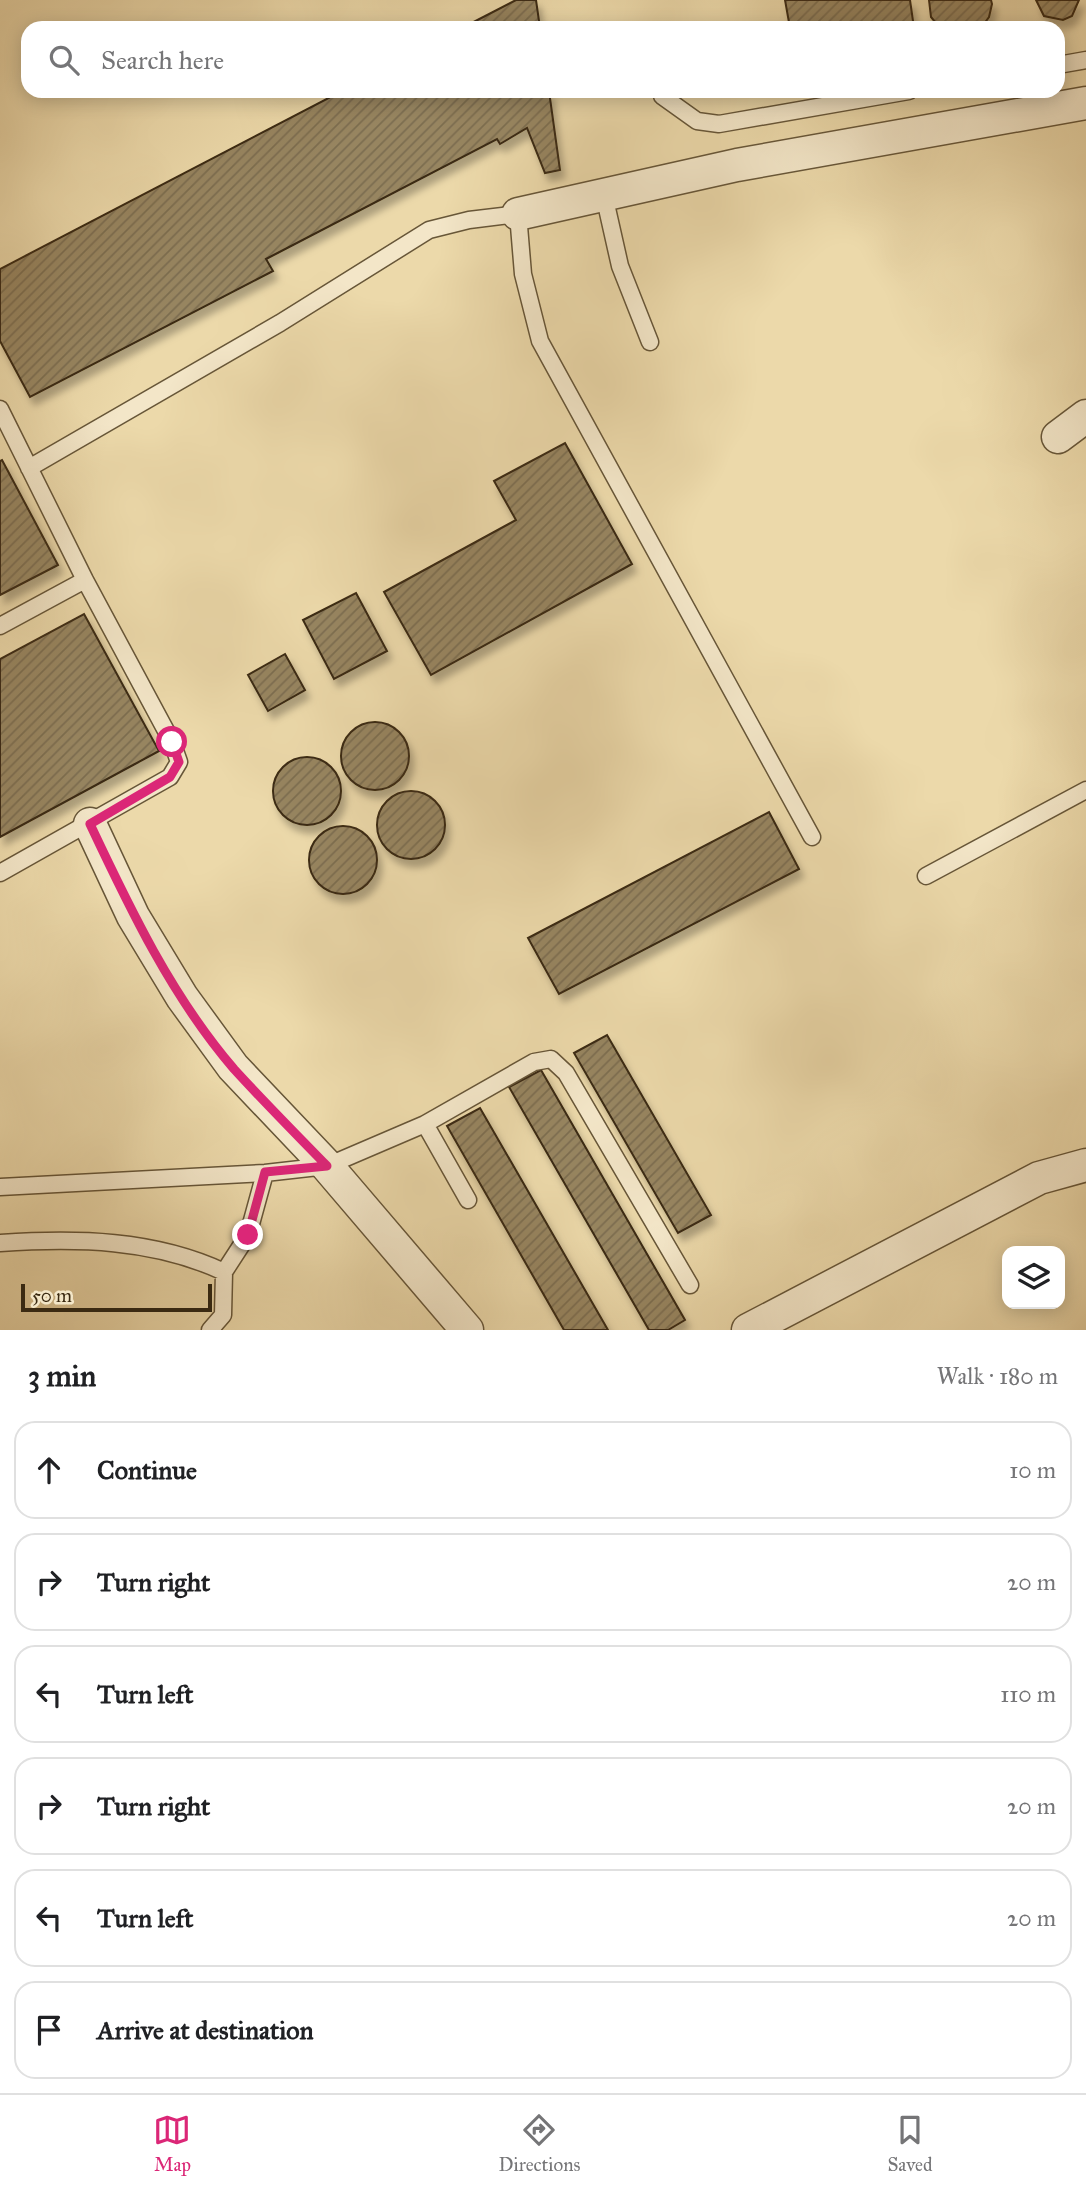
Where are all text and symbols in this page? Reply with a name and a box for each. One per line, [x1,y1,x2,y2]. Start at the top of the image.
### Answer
search box [21,21,1065,98]
icon: search [45,41,83,79]
text: Search here [101,44,224,76]
route start [156,726,187,757]
route end [232,1219,263,1250]
map controls [1002,1246,1065,1309]
button: layers [1002,1246,1065,1309]
scale bar [21,1281,212,1313]
text: 50 m [32,1284,72,1307]
text: 3 min [28,1358,96,1394]
text: Walk · 180 m [937,1362,1058,1390]
icon: ahead [30,1451,68,1489]
text: Continue [97,1454,197,1486]
text: 10 m [1009,1456,1056,1484]
icon: right [30,1563,68,1601]
text: Turn right [97,1566,210,1598]
text: 20 m [1007,1568,1056,1596]
icon: left [30,1675,68,1713]
text: Turn left [97,1678,193,1710]
text: 110 m [1000,1680,1056,1708]
icon: right [30,1787,68,1825]
text: Turn right [97,1790,210,1822]
text: 20 m [1007,1792,1056,1820]
icon: left [30,1899,68,1937]
text: Turn left [97,1902,193,1934]
text: 20 m [1007,1904,1056,1932]
icon: arrive [30,2011,68,2049]
text: Arrive at destination [97,2014,314,2046]
tab: Map [153,2111,191,2176]
tab: Directions [498,2111,580,2176]
tab: Saved [887,2111,933,2176]

